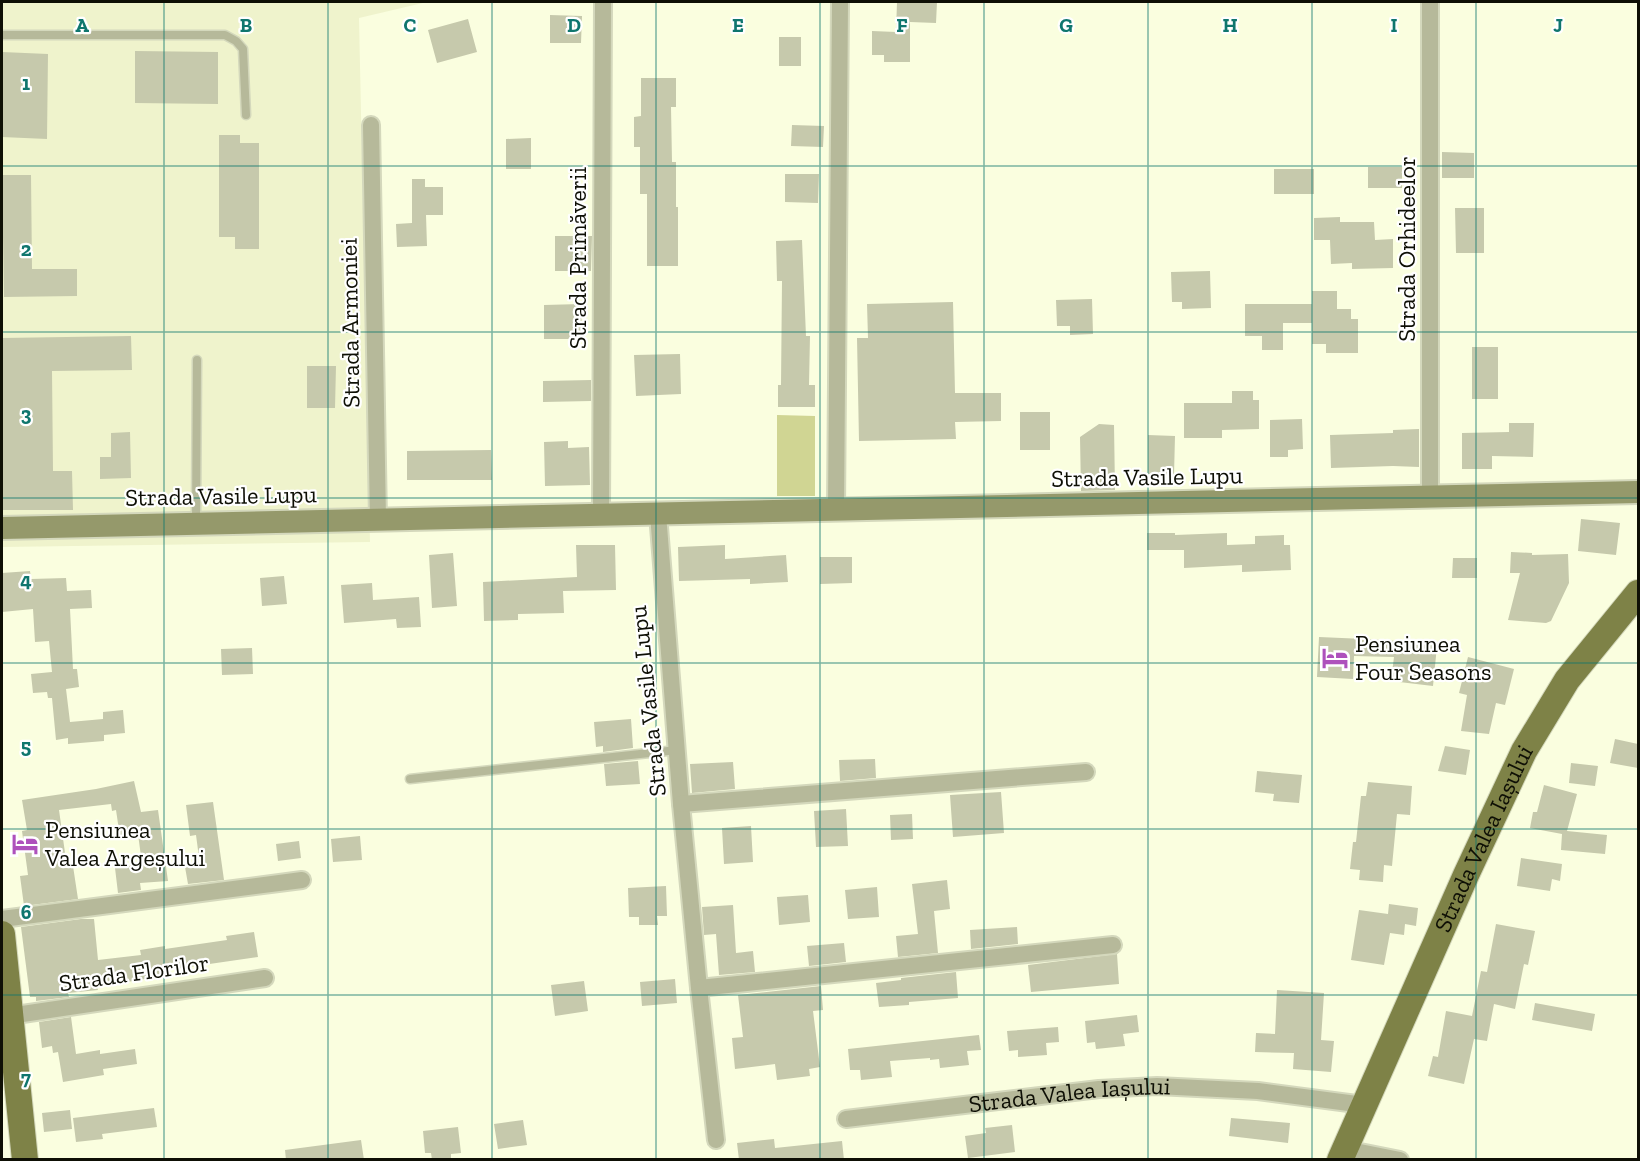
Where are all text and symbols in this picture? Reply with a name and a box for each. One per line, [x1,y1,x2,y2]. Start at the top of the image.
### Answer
text: A [75,13,89,37]
text: B [240,13,252,37]
text: C [404,13,417,37]
text: D [567,13,581,37]
text: E [732,13,744,37]
text: F [896,13,908,37]
text: G [1059,13,1073,37]
text: H [1222,13,1238,37]
text: I [1390,13,1398,37]
text: J [1553,13,1563,37]
text: 1 [22,71,30,95]
street label: Strada Orhideelor [1392,156,1421,342]
street label: Strada Primăverii [563,166,592,349]
text: 2 [21,237,32,261]
street label: Strada Armoniei [334,237,365,408]
text: 3 [21,402,32,426]
street label: Strada Vasile Lupu [1051,460,1244,493]
street label: Strada Vasile Lupu [125,479,318,512]
text: 4 [20,568,32,592]
street label: Strada Vasile Lupu [623,604,672,798]
place label: Pensiunea Four Seasons [1355,629,1492,686]
hotel icon: Pensiunea Four Seasons [1320,643,1350,673]
text: 5 [21,734,31,758]
street label: Strada Valea Iașului [1428,739,1539,936]
place label: Pensiunea Valea Argeșului [44,815,206,872]
hotel icon: Pensiunea Valea Argeșului [10,829,40,859]
text: 6 [21,900,32,924]
street label: Strada Florilor [57,948,211,997]
text: 7 [21,1066,31,1090]
street label: Strada Valea Iașului [967,1071,1172,1118]

